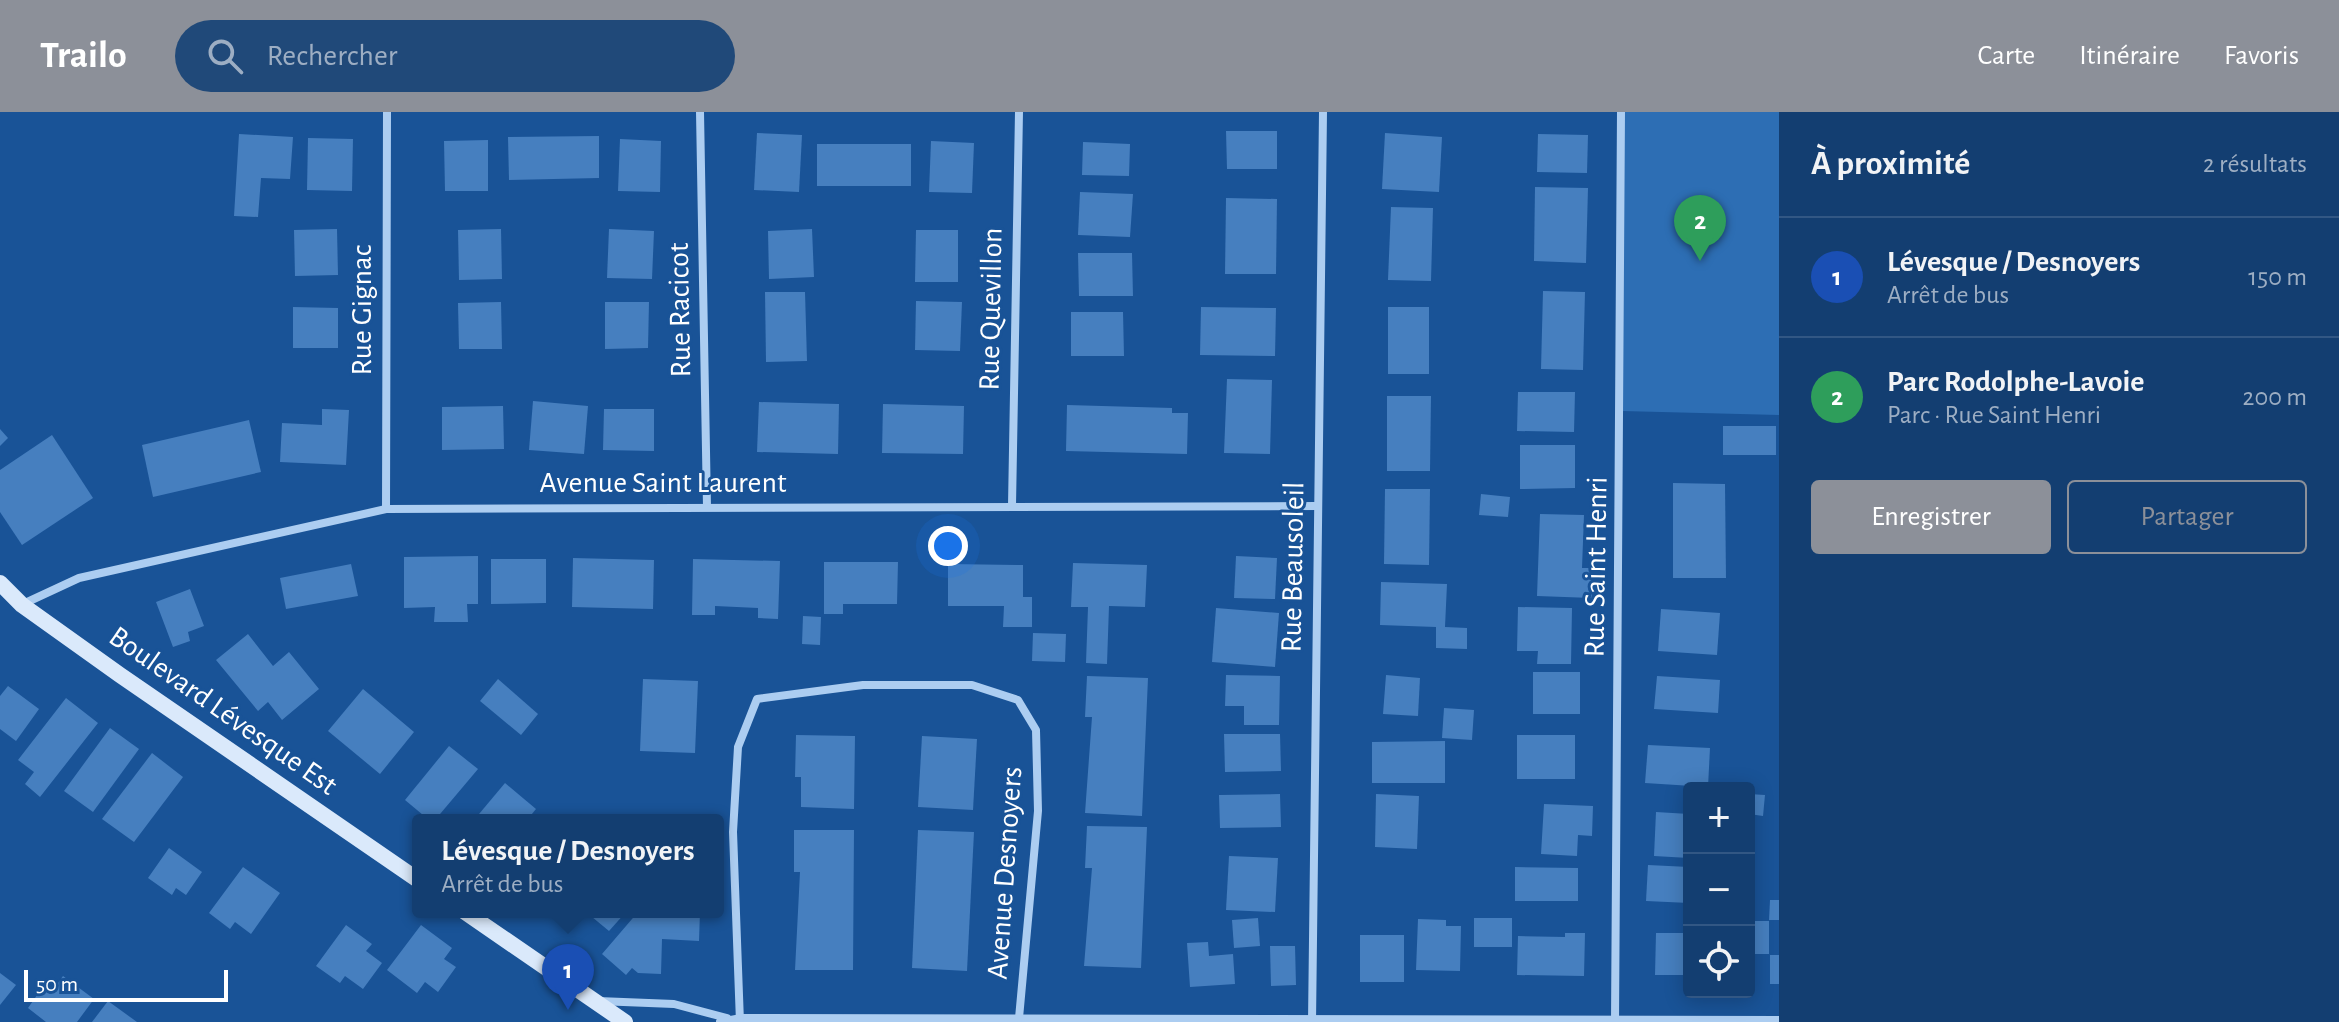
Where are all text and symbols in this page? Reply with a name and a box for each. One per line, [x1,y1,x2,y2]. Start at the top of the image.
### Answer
search box [175,20,735,92]
icon: search [203,34,247,78]
text: Trailo [40,37,127,75]
text: Rechercher [267,41,397,71]
text: Carte [1978,42,2035,70]
text: Itinéraire [2079,42,2180,70]
text: Favoris [2224,42,2299,70]
text: À proximité [1811,147,1970,181]
text: 2 résultats [2203,151,2307,177]
pin: 2 [1674,195,1726,261]
street label: Rue Quevillon [975,227,1007,391]
street label: Rue Racicot [664,242,696,378]
street label: Rue Gignac [347,244,377,375]
text: Lévesque / Desnoyers [1887,247,2140,277]
text: 1 [1832,264,1842,290]
text: 150 m [2248,264,2307,290]
text: Arrêt de bus [1887,282,2009,308]
text: Parc Rodolphe-Lavoie [1887,367,2145,397]
text: 2 [1831,384,1843,410]
text: 200 m [2243,384,2307,410]
text: Parc · Rue Saint Henri [1887,402,2101,428]
street label: Avenue Saint Laurent [540,468,787,498]
street label: Rue Saint Henri [1579,476,1613,658]
button: Enregistrer [1811,480,2051,554]
button: Partager [2067,480,2307,554]
street label: Rue Beausoleil [1277,481,1309,653]
your location [928,526,968,566]
street label: Boulevard Lévesque Est [104,621,343,801]
street label: Avenue Desnoyers [983,765,1027,981]
map controls [1683,782,1755,998]
button: + [1683,782,1755,854]
popup [412,814,724,918]
text: Lévesque / Desnoyers [441,836,695,866]
button: − [1683,854,1755,926]
text: Arrêt de bus [441,871,563,897]
button: locate [1683,926,1755,998]
pin: 1 [542,944,594,1010]
scale bar [24,966,228,1002]
text: 50 m [36,973,78,995]

